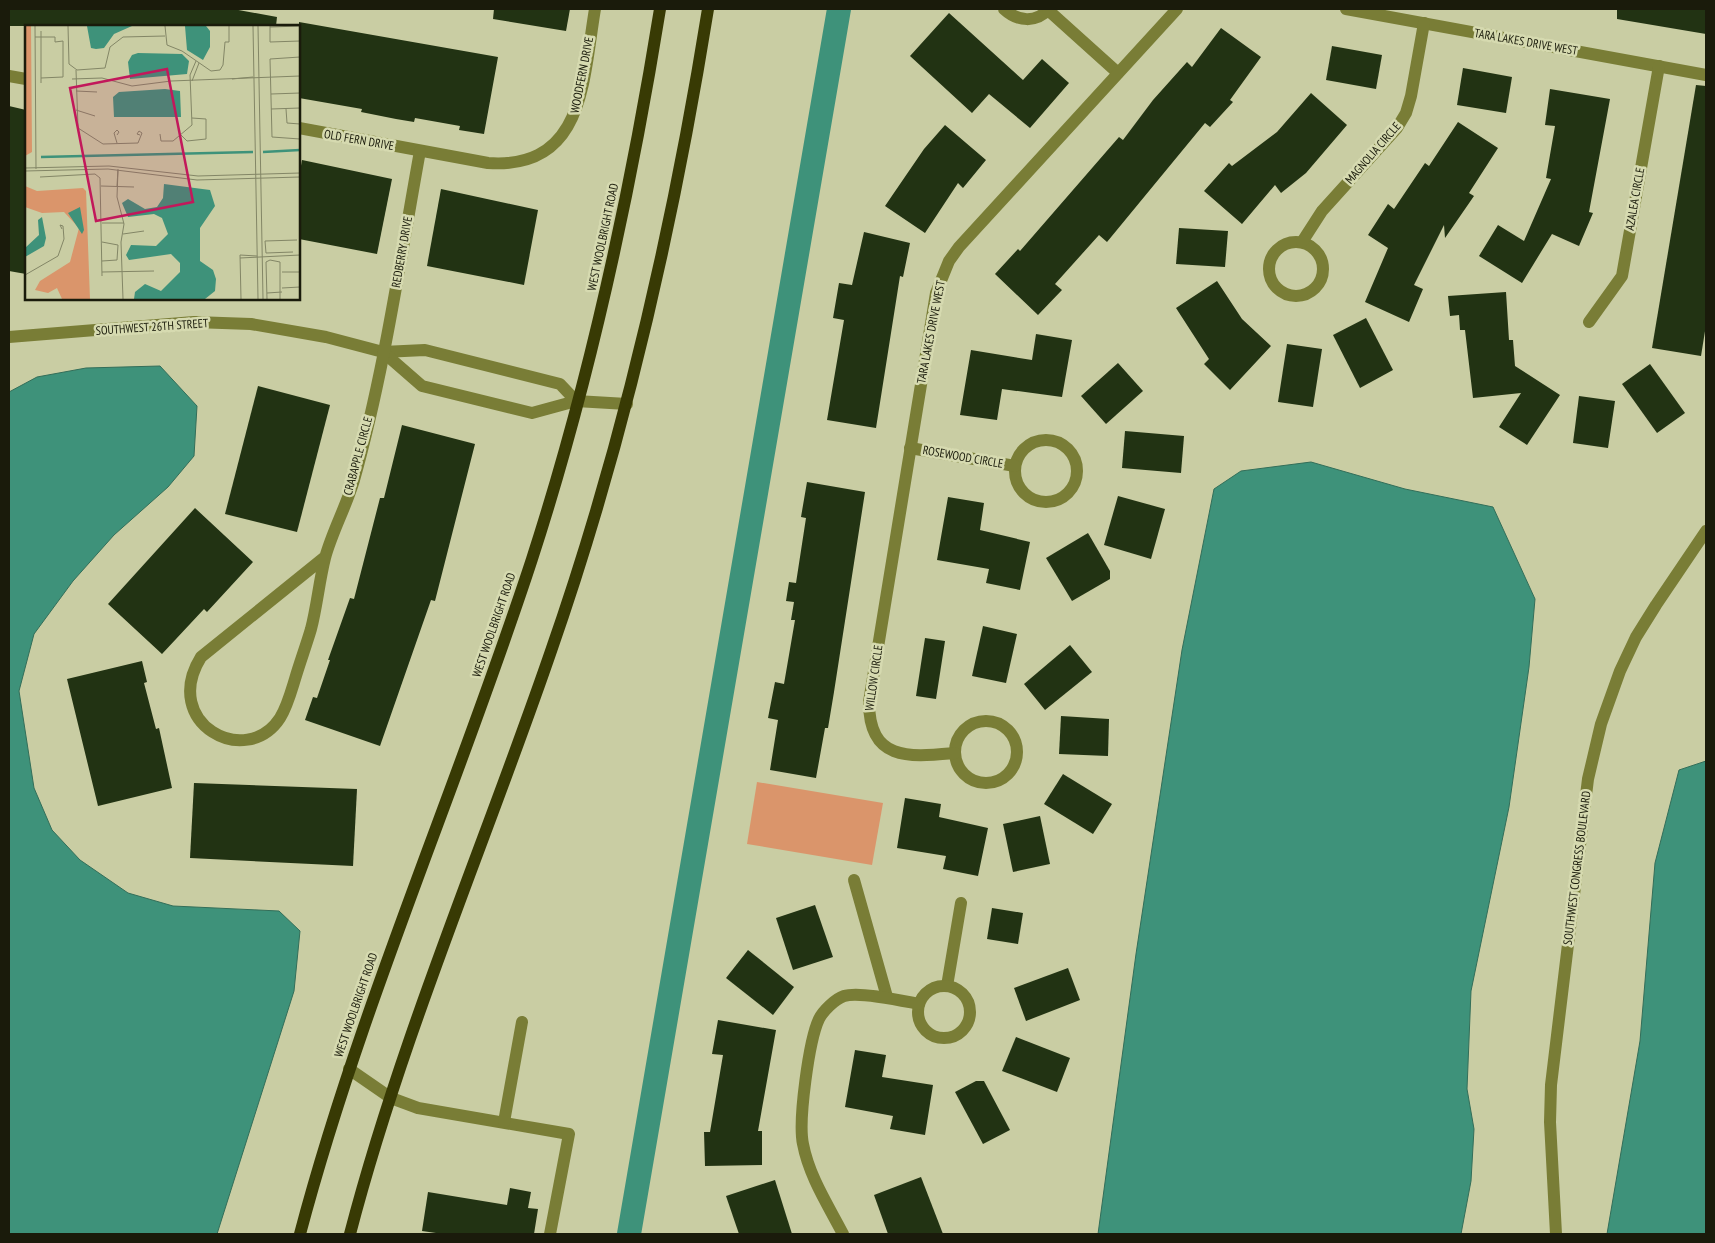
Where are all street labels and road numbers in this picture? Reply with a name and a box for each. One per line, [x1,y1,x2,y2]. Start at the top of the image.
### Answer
street label: TARA LAKES DRIVE WEST [1473,25,1580,58]
street label: WOODFERN DRIVE [567,35,596,115]
street label: MAGNOLIA CIRCLE [1342,119,1404,187]
street label: OLD FERN DRIVE [323,126,395,153]
street label: AZALEA CIRCLE [1622,166,1647,232]
street label: WEST WOOLBRIGHT ROAD [584,182,621,292]
street label: REDBERRY DRIVE [388,215,415,289]
street label: TARA LAKES DRIVE WEST [913,278,948,385]
street label: SOUTHWEST 26TH STREET [95,315,209,338]
street label: CRABAPPLE CIRCLE [340,415,375,497]
street label: ROSEWOOD CIRCLE [922,442,1005,471]
street label: WEST WOOLBRIGHT ROAD [469,571,518,679]
street label: WILLOW CIRCLE [861,644,886,712]
street label: SOUTHWEST CONGRESS BOULEVARD [1560,790,1593,946]
street label: WEST WOOLBRIGHT ROAD [331,951,380,1059]

